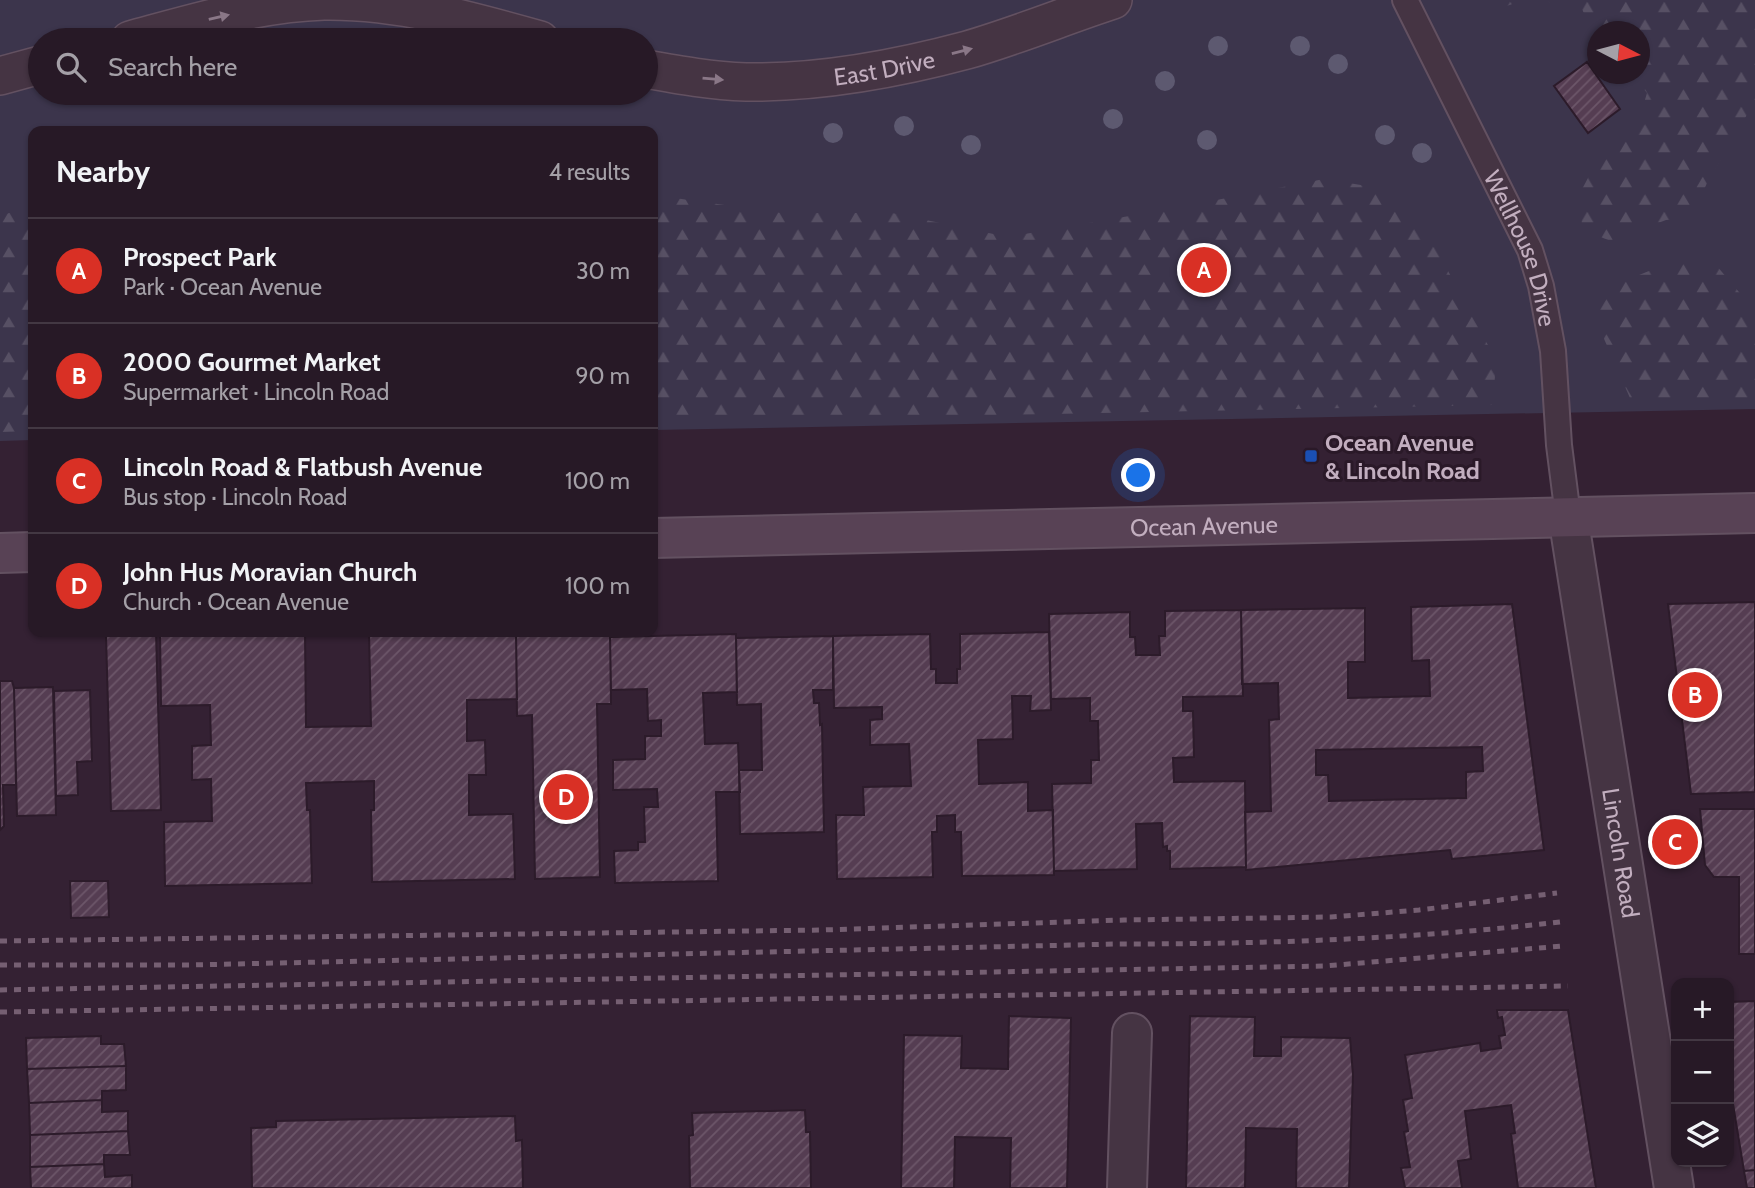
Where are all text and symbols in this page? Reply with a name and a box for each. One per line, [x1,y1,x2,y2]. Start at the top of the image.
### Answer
one-way arrow [209,11,231,22]
north arrow [1587,21,1650,84]
search box [28,28,658,105]
street label: East Drive [832,44,938,91]
one-way arrow [952,45,973,55]
icon: search [52,48,90,86]
text: Search here [108,51,237,83]
one-way arrow [702,74,724,85]
text: Nearby [56,153,150,190]
text: 4 results [549,158,630,186]
street label: Wellhouse Drive [1478,165,1563,329]
text: Prospect Park [123,241,277,273]
pin: A [1181,244,1227,296]
text: A [72,257,86,285]
text: 30 m [576,257,630,285]
text: Park · Ocean Avenue [123,273,322,301]
text: 2000 Gourmet Market [123,346,381,378]
text: B [72,362,86,390]
text: 90 m [576,362,630,390]
text: Supermarket · Lincoln Road [123,378,389,406]
place label: Ocean Avenue & Lincoln Road [1325,428,1480,485]
marker: Ocean Avenue & Lincoln Road [1303,448,1319,464]
text: Lincoln Road & Flatbush Avenue [123,451,482,483]
your location [1121,458,1155,492]
text: C [72,467,86,495]
text: 100 m [565,467,630,495]
text: Bus stop · Lincoln Road [123,483,347,511]
street label: Ocean Avenue [1130,509,1278,542]
text: John Hus Moravian Church [123,556,417,588]
text: D [71,572,87,600]
text: 100 m [565,572,630,600]
text: Church · Ocean Avenue [123,588,349,616]
pin: B [1672,669,1718,721]
pin: D [543,771,589,823]
street label: Lincoln Road [1597,786,1646,920]
pin: C [1652,816,1698,868]
map controls [1671,978,1734,1167]
button: + [1671,978,1734,1041]
button: − [1671,1041,1734,1104]
button: layers [1671,1104,1734,1167]

